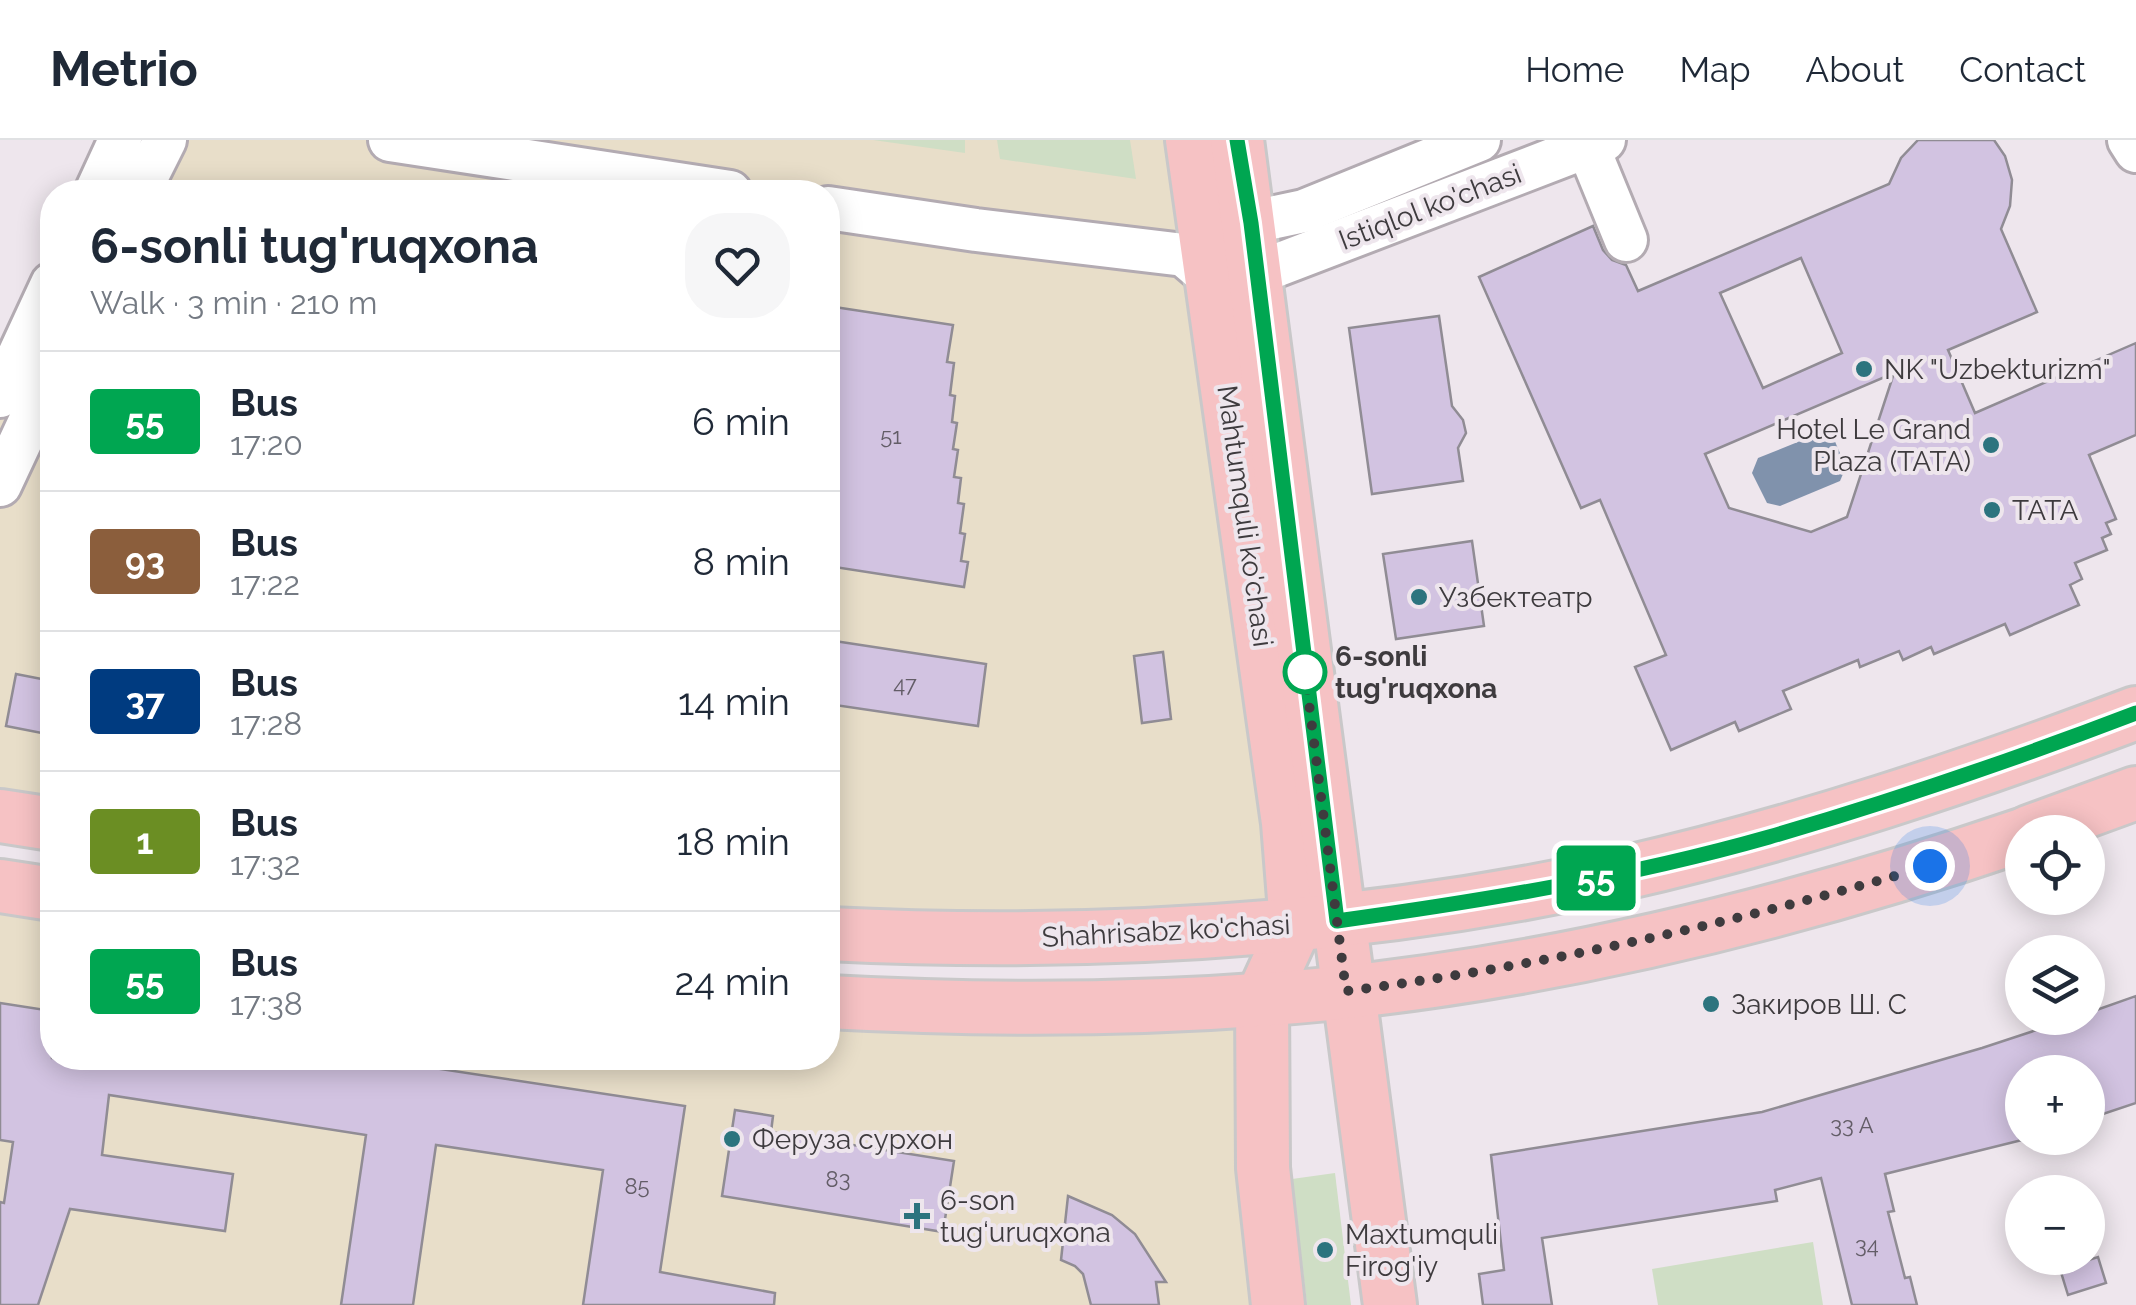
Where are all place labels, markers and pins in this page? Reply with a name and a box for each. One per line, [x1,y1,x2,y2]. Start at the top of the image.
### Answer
place label: NK "Uzbekturizm" [1884,353,2111,386]
marker: NK "Uzbekturizm" [1853,358,1875,380]
place label: Hotel Le Grand Plaza (TATA) [1776,413,1971,478]
marker: Hotel Le Grand Plaza (TATA) [1980,434,2002,456]
place label: ТАТА [2012,494,2078,527]
marker: ТАТА [1981,499,2003,521]
place label: Узбектеатр [1439,581,1593,614]
marker: Узбектеатр [1408,586,1430,608]
place label: 6-sonli tug'ruqxona [1335,640,1497,705]
marker: 6-sonli tug'ruqxona [1284,651,1326,693]
place label: Закиров Ш. С [1731,988,1907,1021]
marker: Закиров Ш. С [1700,993,1722,1015]
place label: Феруза сурхон [752,1123,953,1156]
marker: Феруза сурхон [721,1128,743,1150]
place label: 6-son tug‘uruqxona [940,1184,1111,1249]
marker: 6-son tug‘uruqxona [904,1203,930,1229]
place label: Maxtumquli Firog'iy [1345,1218,1498,1283]
marker: Maxtumquli Firog'iy [1314,1239,1336,1261]

